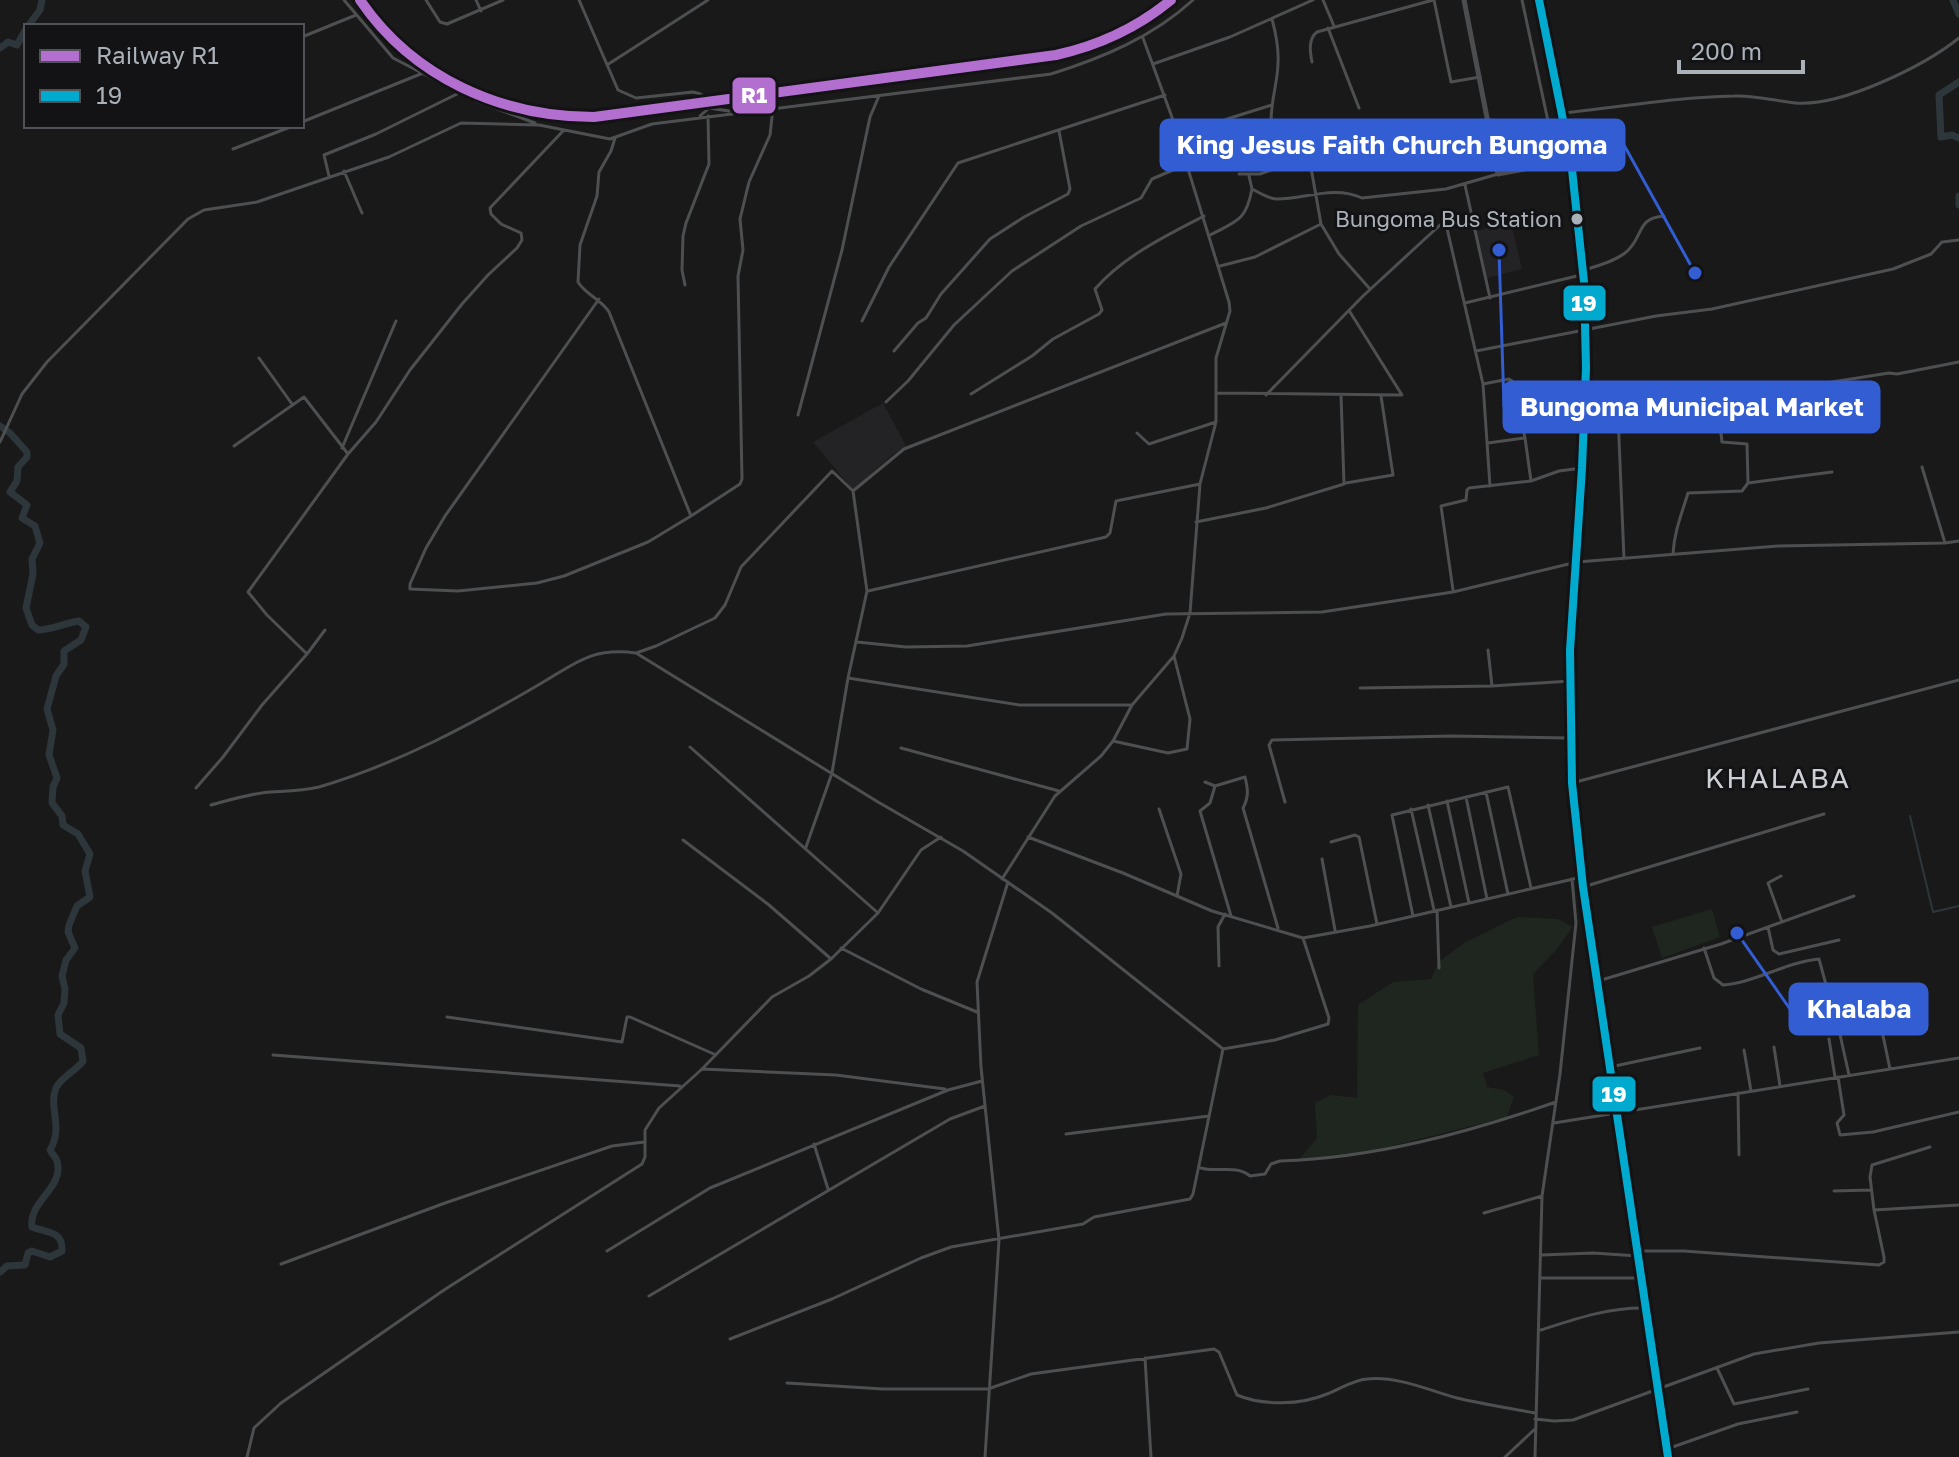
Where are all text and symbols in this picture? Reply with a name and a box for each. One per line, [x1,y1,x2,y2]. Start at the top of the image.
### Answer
legend [24,24,304,128]
scale bar [1679,24,1803,74]
text: 200 m [1691,36,1762,65]
text: Railway R1 [96,40,219,69]
line badge: R1 [731,76,777,115]
text: 19 [96,80,122,109]
text: R1 [741,81,767,108]
callout: King Jesus Faith Church Bungoma [1161,120,1624,170]
text: King Jesus Faith Church Bungoma [1177,129,1607,160]
place label: Bungoma Bus Station [1335,205,1562,232]
marker: Bungoma Bus Station [1569,211,1585,227]
line badge: 19 [1562,284,1607,322]
text: 19 [1571,289,1597,316]
callout: Bungoma Municipal Market [1504,382,1879,432]
text: Bungoma Municipal Market [1520,391,1864,422]
district label: KHALABA [1705,761,1851,794]
callout: Khalaba [1790,984,1927,1034]
text: Khalaba [1807,993,1911,1024]
line badge: 19 [1591,1075,1637,1113]
text: 19 [1601,1080,1627,1107]

